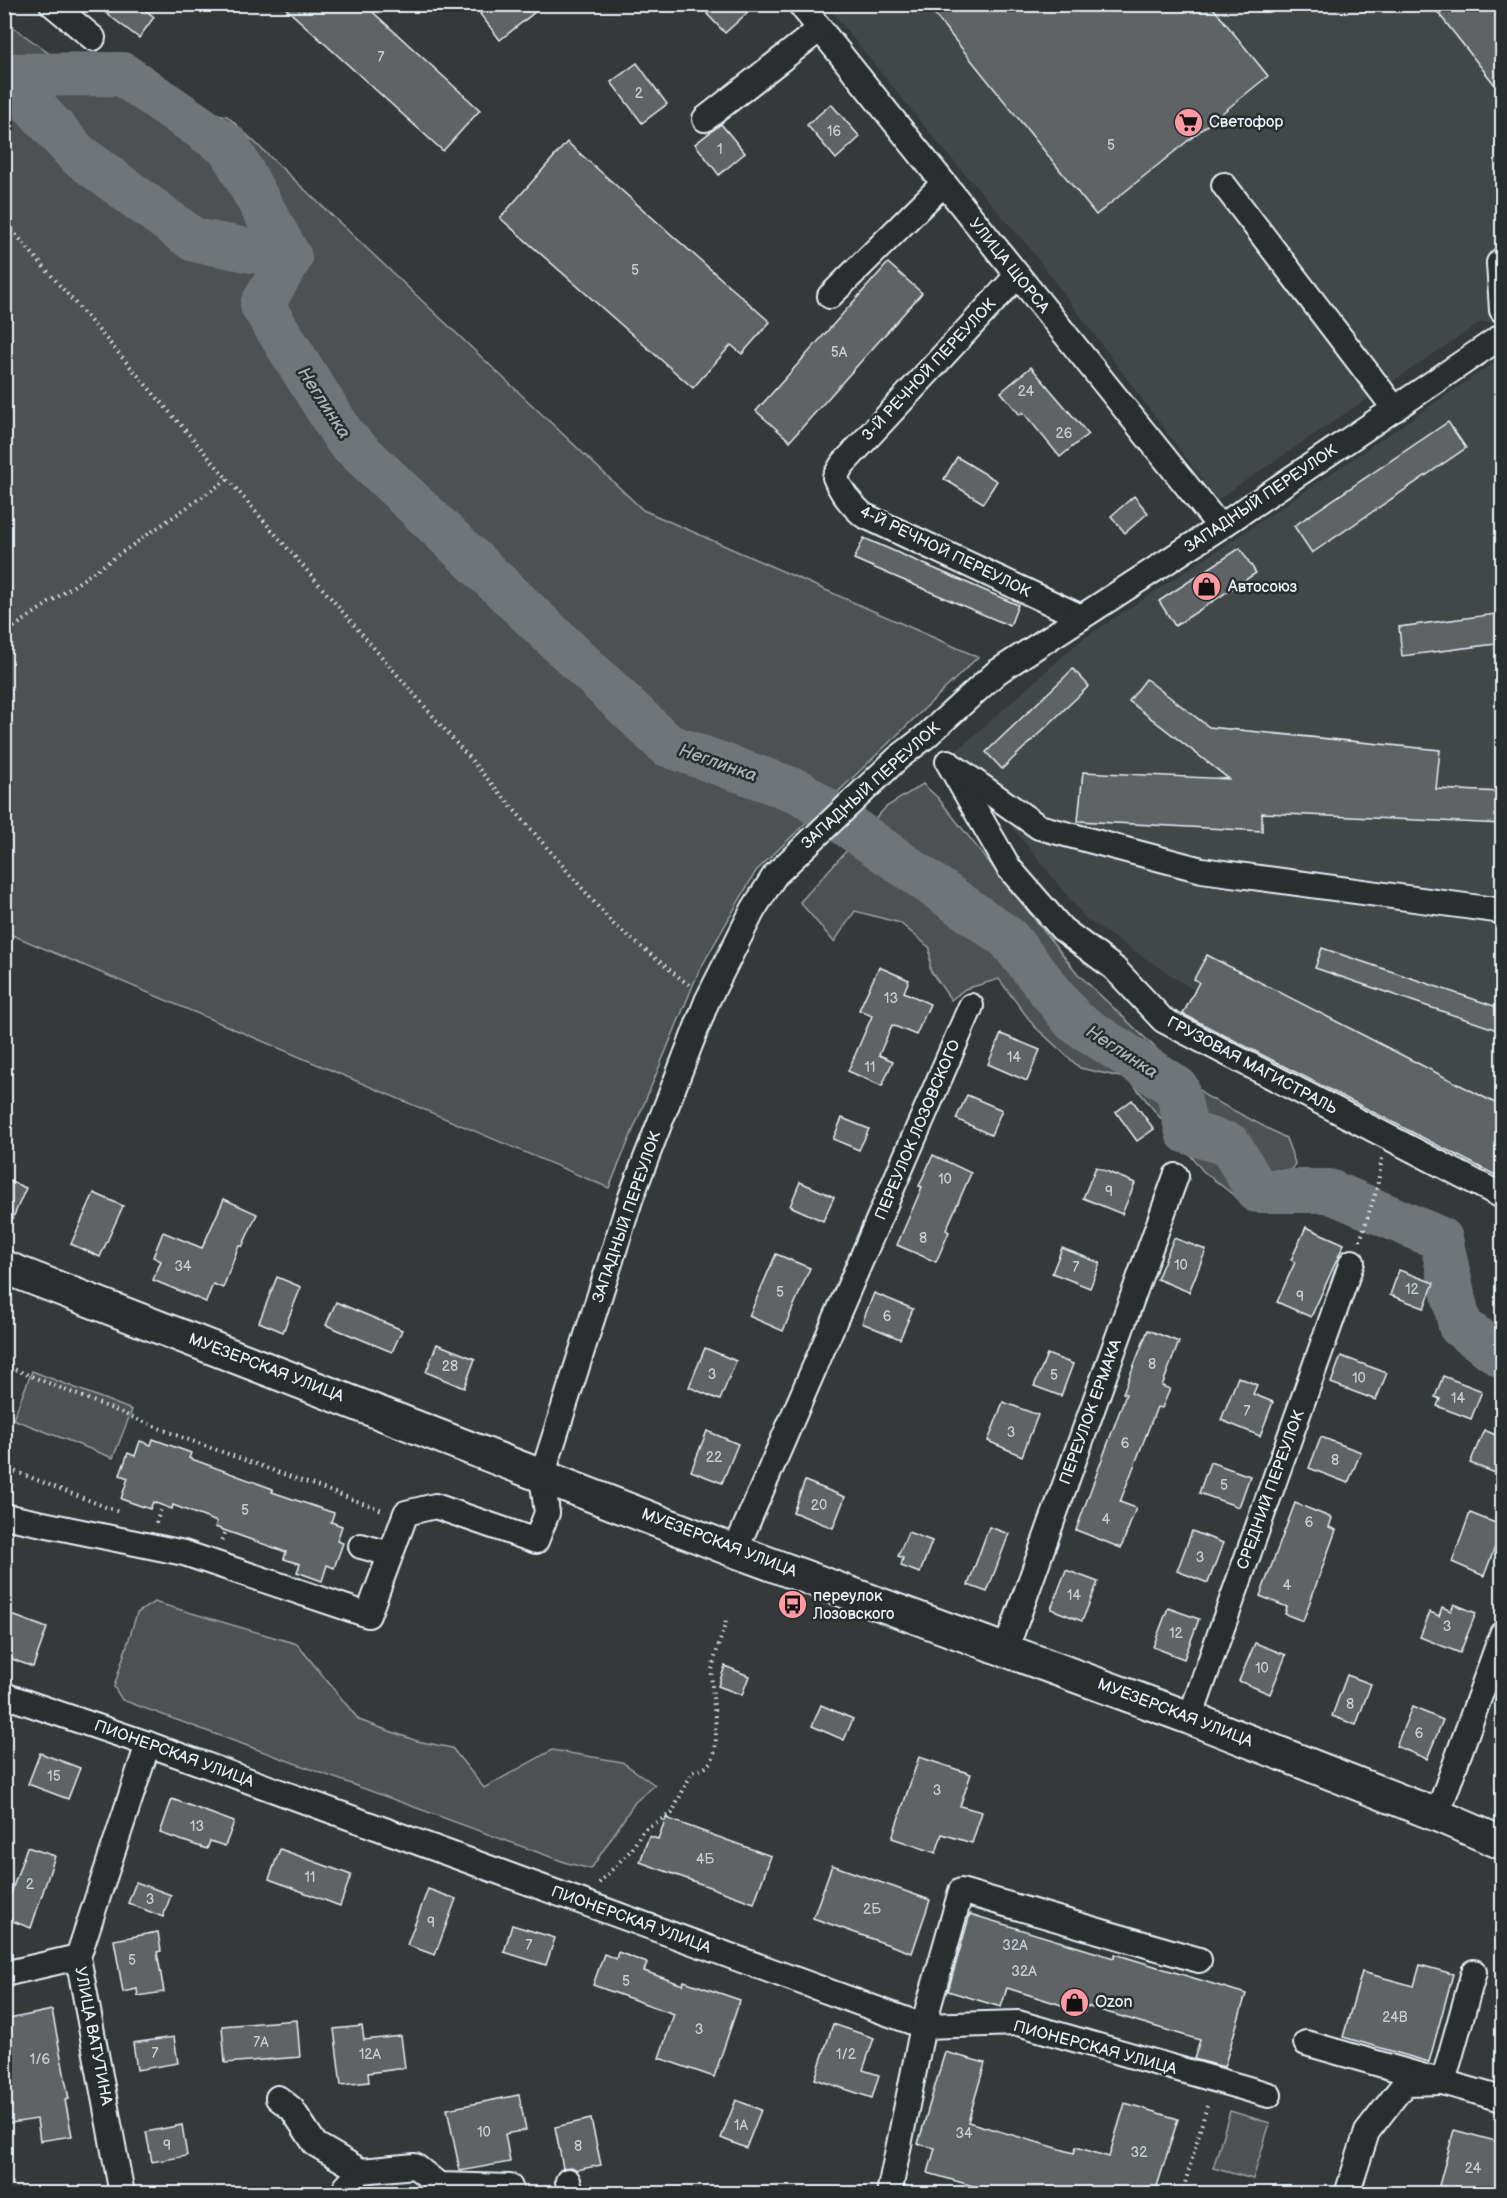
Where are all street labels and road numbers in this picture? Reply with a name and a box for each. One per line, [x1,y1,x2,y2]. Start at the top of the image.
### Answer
street label: УЛИЦА ЩОРСА [965,215,1053,317]
street label: 3-Й РЕЧНОЙ ПЕРЕУЛОК [858,294,1000,445]
street label: ЗАПАДНЫЙ ПЕРЕУЛОК [1181,440,1341,557]
street label: 4-Й РЕЧНОЙ ПЕРЕУЛОК [856,502,1034,602]
street label: ЗАПАДНЫЙ ПЕРЕУЛОК [798,718,945,853]
street label: ГРУЗОВАЯ МАГИСТРАЛЬ [1164,1013,1341,1119]
street label: ПЕРЕУЛОК ЛОЗОВСКОГО [871,1036,965,1223]
street label: ЗАПАДНЫЙ ПЕРЕУЛОК [589,1128,665,1305]
street label: МУЕЗЕРСКАЯ УЛИЦА [186,1330,347,1407]
street label: ПЕРЕУЛОК ЕРМАКА [1056,1336,1126,1487]
street label: СРЕДНИЙ ПЕРЕУЛОК [1233,1407,1309,1572]
street label: МУЕЗЕРСКАЯ УЛИЦА [639,1505,800,1582]
street label: МУЕЗЕРСКАЯ УЛИЦА [1095,1675,1256,1752]
street label: ПИОНЕРСКАЯ УЛИЦА [92,1716,257,1792]
street label: ПИОНЕРСКАЯ УЛИЦА [549,1882,714,1958]
street label: УЛИЦА ВАТУТИНА [70,1965,116,2107]
street label: ПИОНЕРСКАЯ УЛИЦА [1011,2017,1179,2079]

